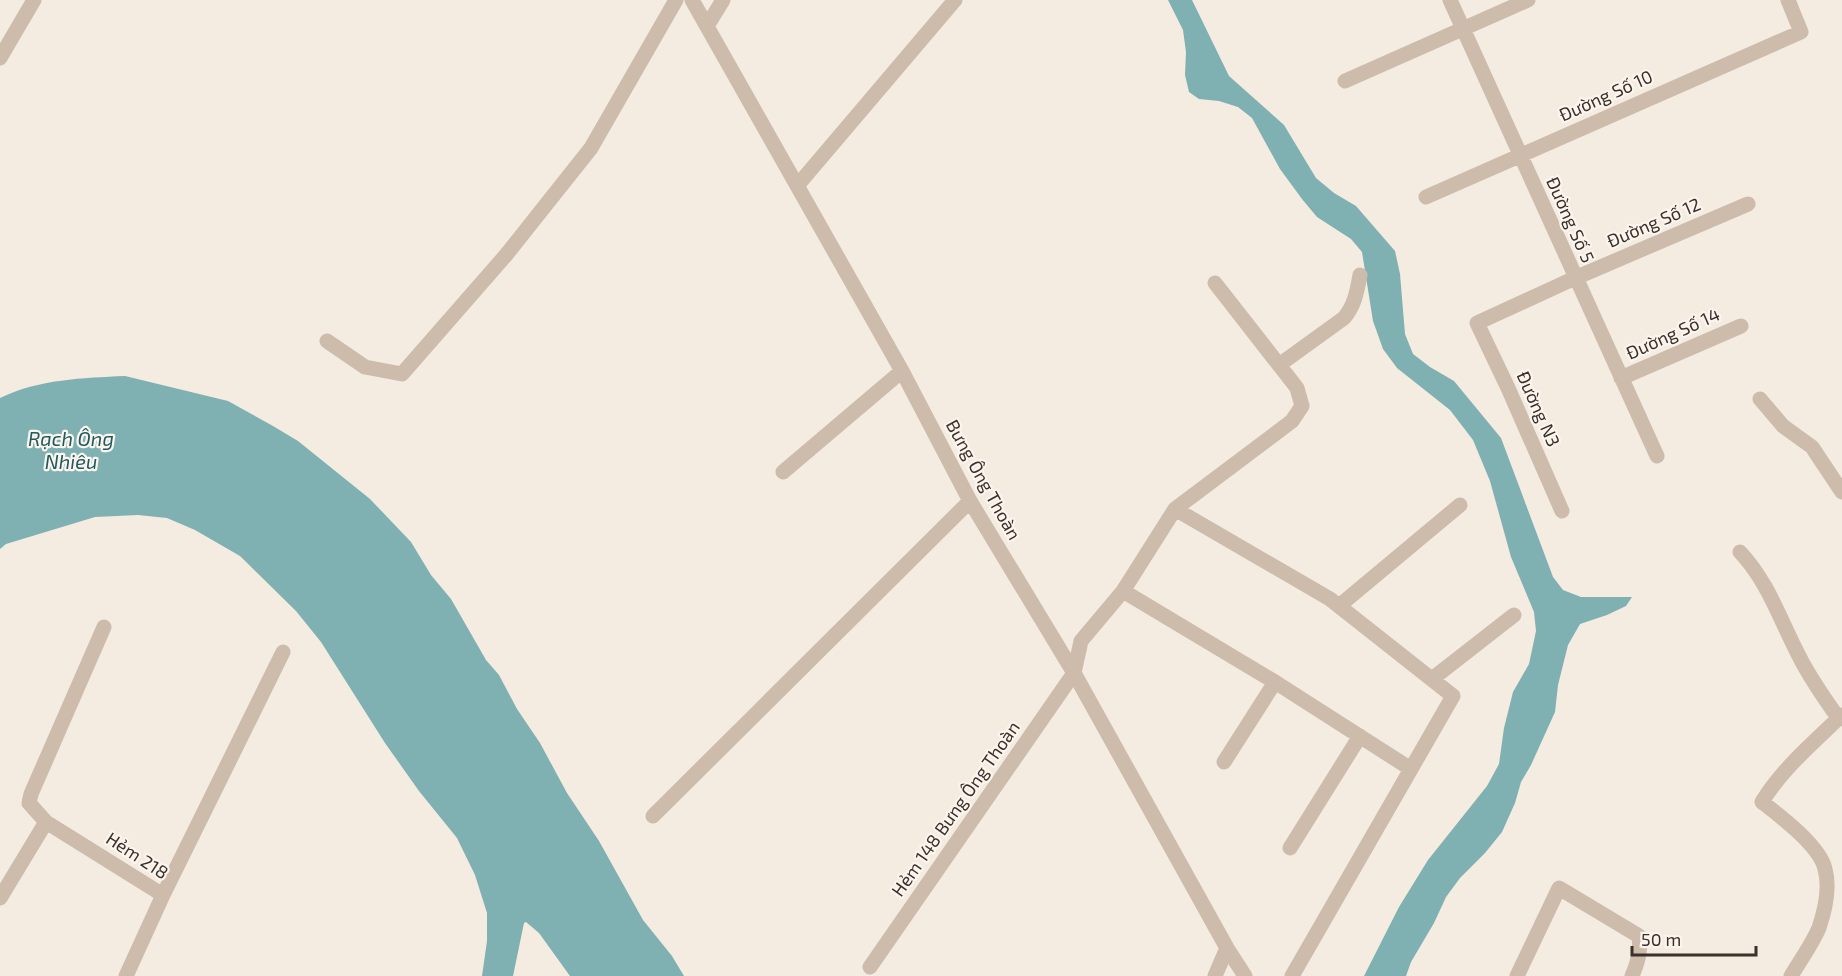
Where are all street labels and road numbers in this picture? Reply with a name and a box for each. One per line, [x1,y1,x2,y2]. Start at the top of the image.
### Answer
street label: Đường Số 10 [1555,65,1656,125]
street label: Đường Số 5 [1542,173,1600,266]
street label: Đường Số 12 [1604,193,1704,252]
street label: Đường Số 14 [1622,303,1723,364]
street label: Đường N3 [1513,367,1565,450]
street label: Bưng Ông Thoàn [942,416,1026,543]
street label: Hẻm 148 Bưng Ông Thoàn [886,717,1024,900]
street label: Hẻm 218 [102,827,173,883]

